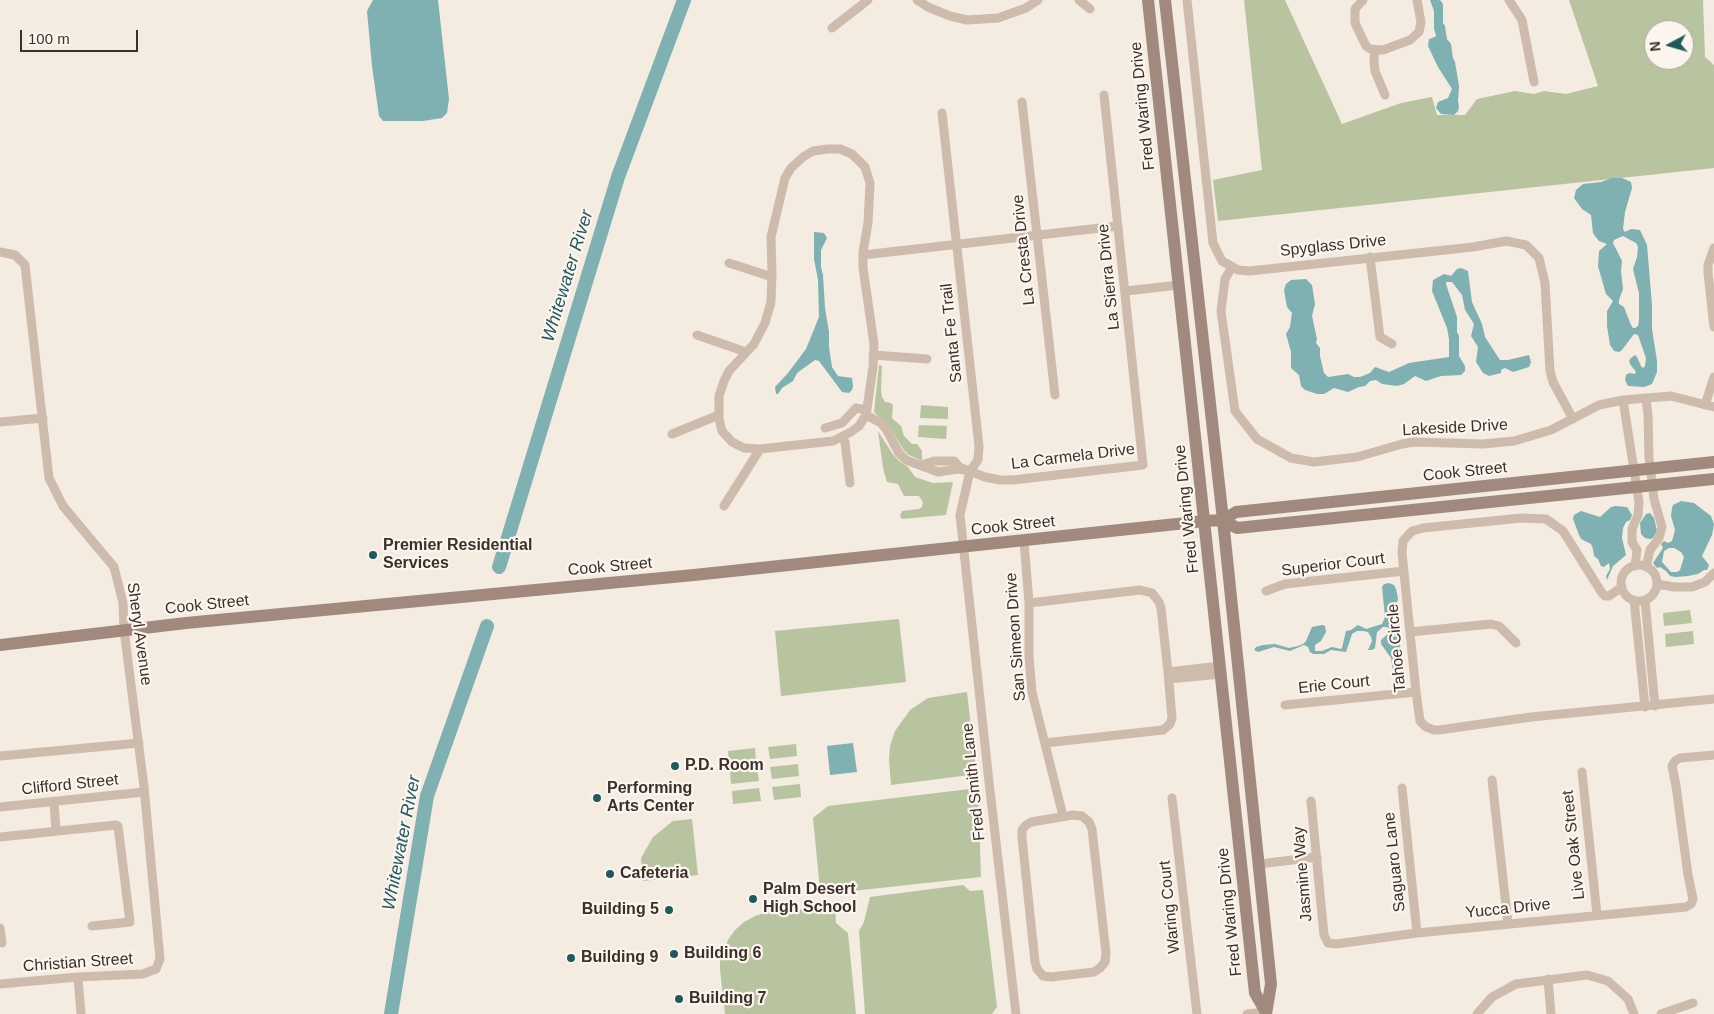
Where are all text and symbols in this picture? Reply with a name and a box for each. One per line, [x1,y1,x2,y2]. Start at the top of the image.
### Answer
scale bar [22,20,140,52]
north arrow [1644,20,1694,70]
text: 100 m [28,30,70,47]
street label: Fred Waring Drive [1127,41,1159,171]
text: N [1647,41,1664,52]
street label: La Cresta Drive [1009,194,1039,306]
water label: Whitewater River [538,207,598,345]
street label: La Sierra Drive [1094,223,1124,331]
street label: Spyglass Drive [1279,231,1387,261]
street label: Santa Fe Trail [937,282,967,384]
street label: Lakeside Drive [1402,416,1508,440]
street label: La Carmela Drive [1010,440,1136,474]
street label: Fred Waring Drive [1171,444,1203,574]
street label: Cook Street [1422,458,1508,486]
street label: Cook Street [970,512,1056,540]
place label: Premier Residential Services [383,536,532,574]
marker: Premier Residential Services [367,549,379,561]
street label: Superior Court [1280,549,1386,581]
street label: Cook Street [567,554,653,580]
street label: San Simeon Drive [1002,572,1030,702]
street label: Sheryl Avenue [122,581,156,687]
street label: Cook Street [164,591,250,619]
street label: Tahoe Circle [1384,603,1410,693]
street label: Erie Court [1297,672,1371,698]
street label: Fred Smith Lane [958,722,990,842]
place label: P.D. Room [685,756,764,776]
marker: P.D. Room [669,760,681,772]
street label: Clifford Street [21,770,119,800]
water label: Whitewater River [378,774,426,912]
place label: Performing Arts Center [607,779,694,817]
street label: Live Oak Street [1559,789,1589,901]
marker: Performing Arts Center [591,792,603,804]
street label: Saguaro Lane [1380,811,1410,913]
street label: Jasmine Way [1289,826,1317,922]
street label: Fred Waring Drive [1214,847,1246,977]
street label: Waring Court [1156,859,1184,955]
place label: Cafeteria [620,864,688,884]
marker: Cafeteria [604,868,616,880]
place label: Palm Desert High School [763,880,856,918]
marker: Palm Desert High School [747,893,759,905]
street label: Yucca Drive [1465,895,1551,923]
place label: Building 5 [582,900,659,920]
marker: Building 5 [663,904,675,916]
place label: Building 6 [684,944,761,964]
place label: Building 9 [581,948,658,968]
marker: Building 6 [668,948,680,960]
street label: Christian Street [22,950,134,976]
marker: Building 9 [565,952,577,964]
place label: Building 7 [689,989,766,1009]
marker: Building 7 [673,993,685,1005]

